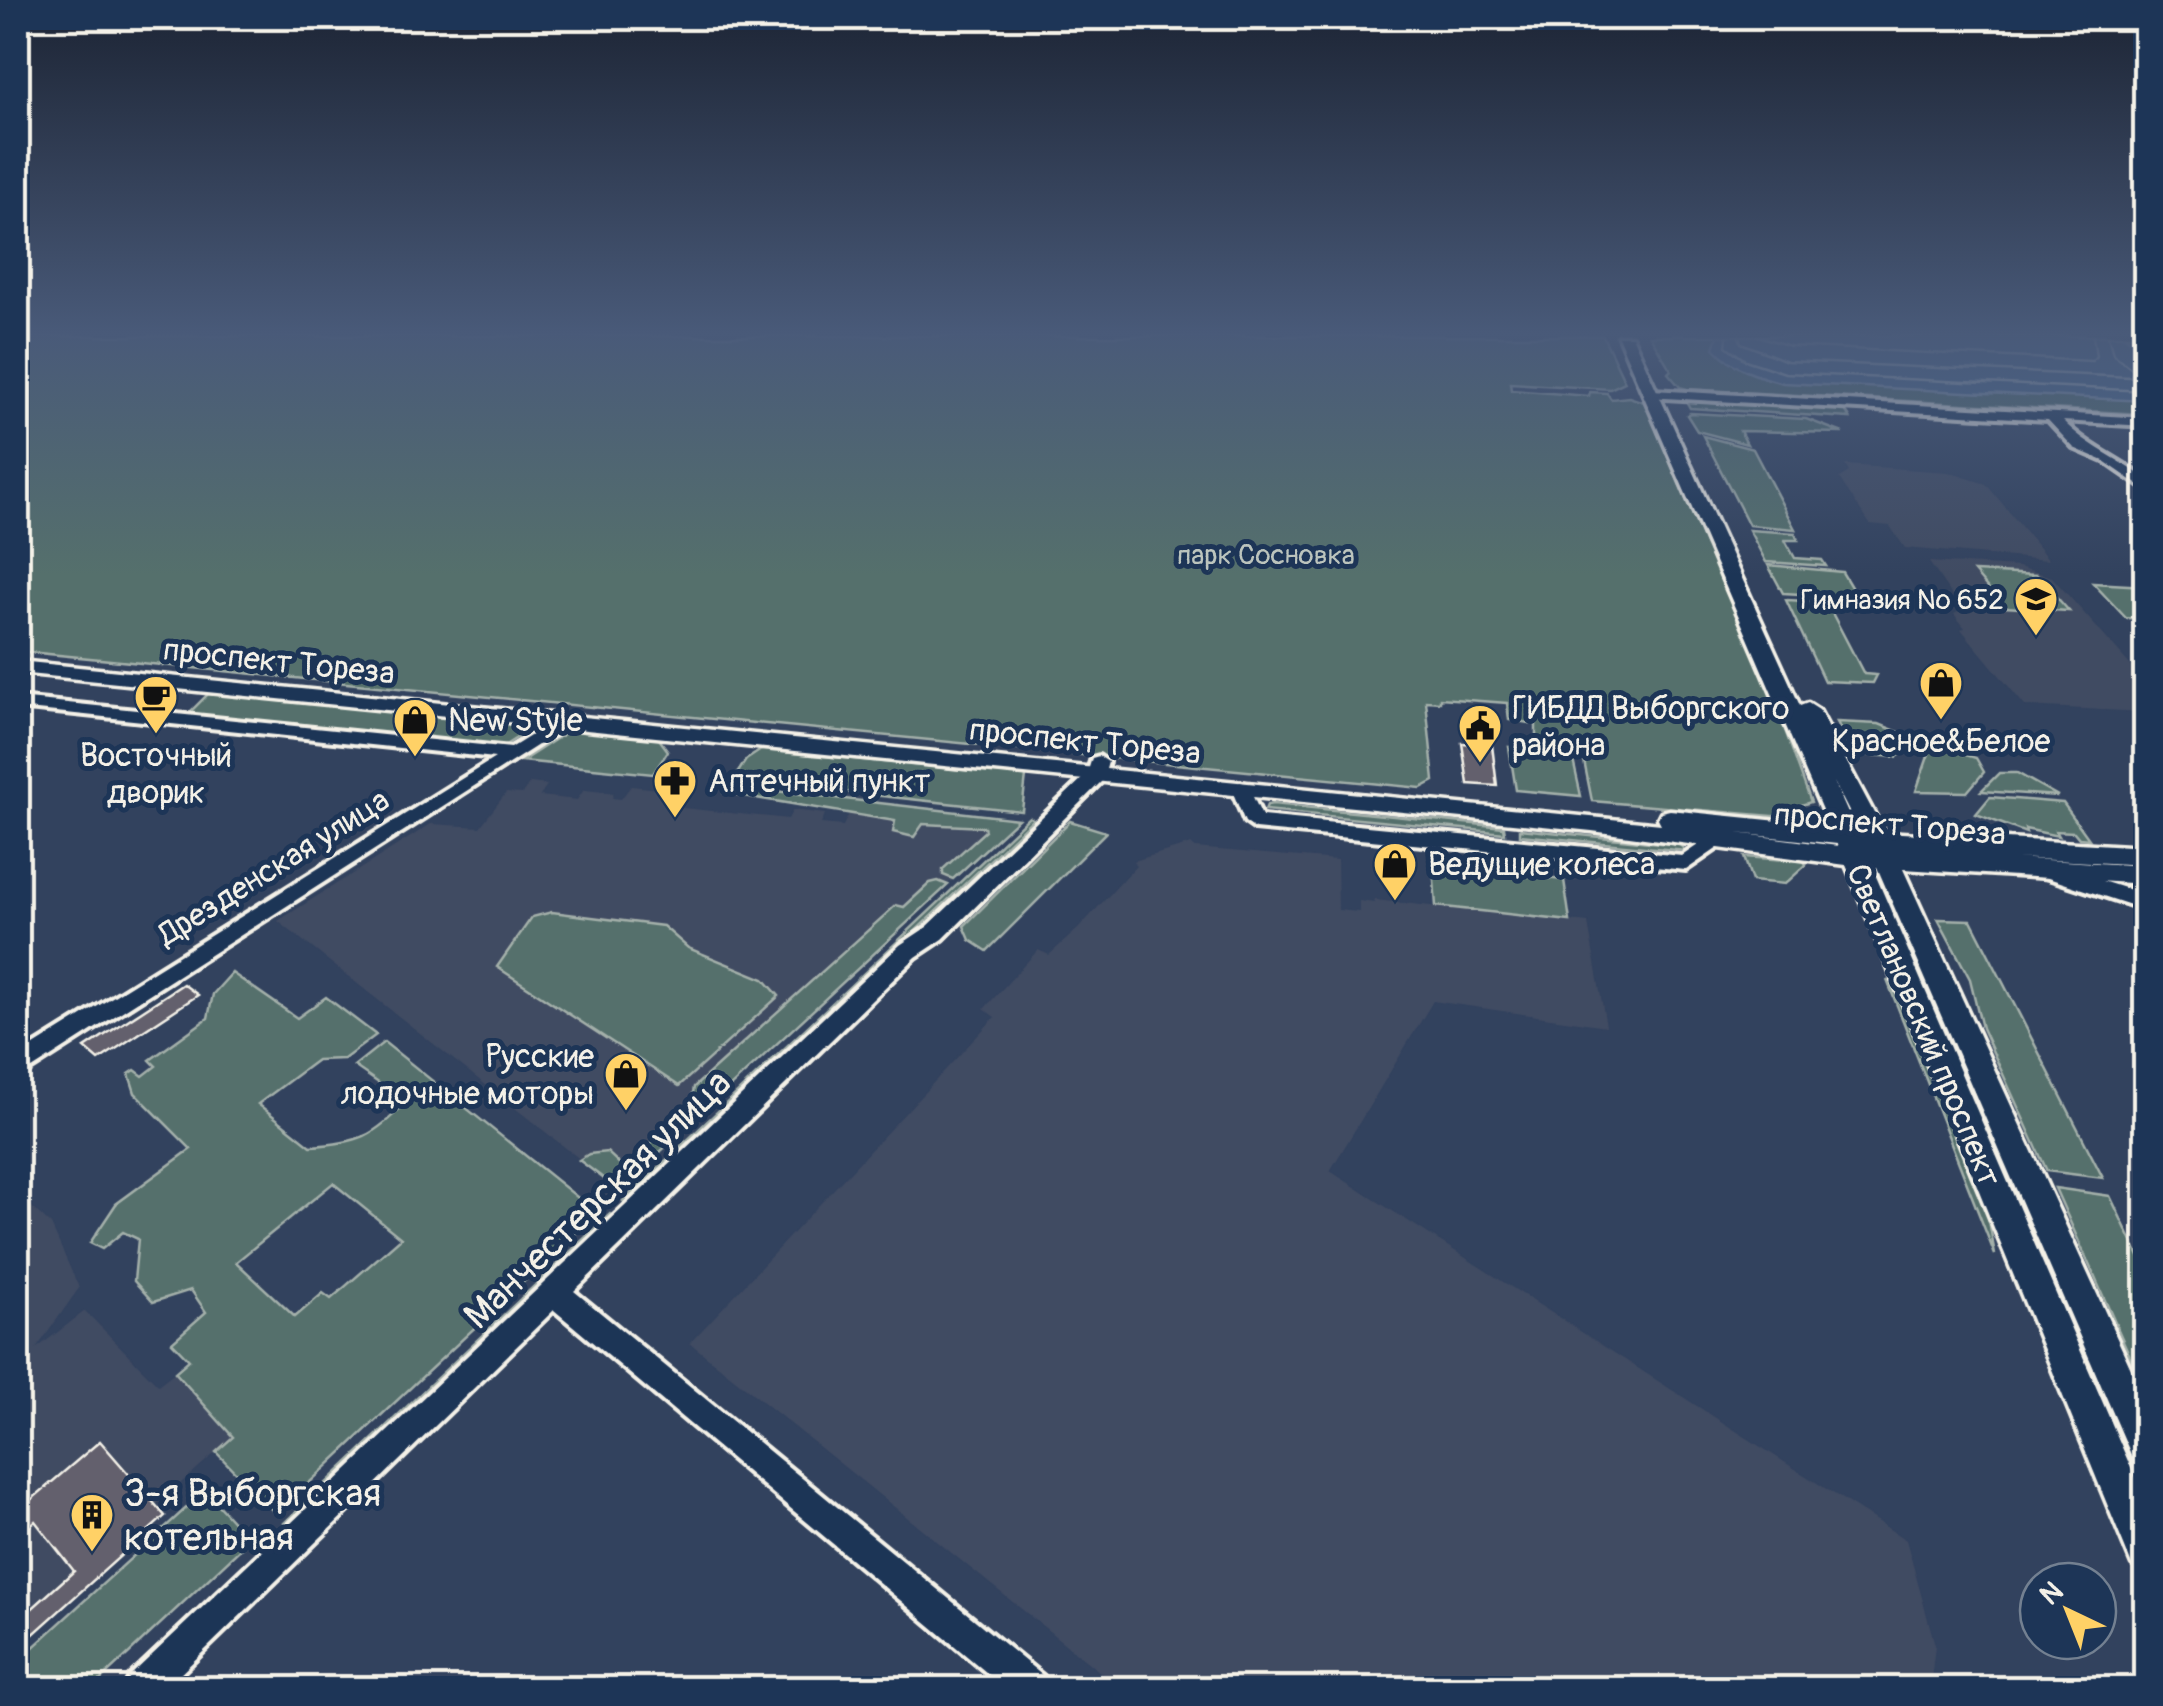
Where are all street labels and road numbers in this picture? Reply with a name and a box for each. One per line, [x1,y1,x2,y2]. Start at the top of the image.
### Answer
street label: проспект Тореза [161,630,397,694]
street label: проспект Тореза [967,710,1203,774]
street label: Дрезденская улица [149,780,397,956]
street label: проспект Тореза [1772,795,2007,855]
street label: Светлановский проспект [1837,858,2009,1193]
street label: Манчестерская улица [454,1060,742,1340]

